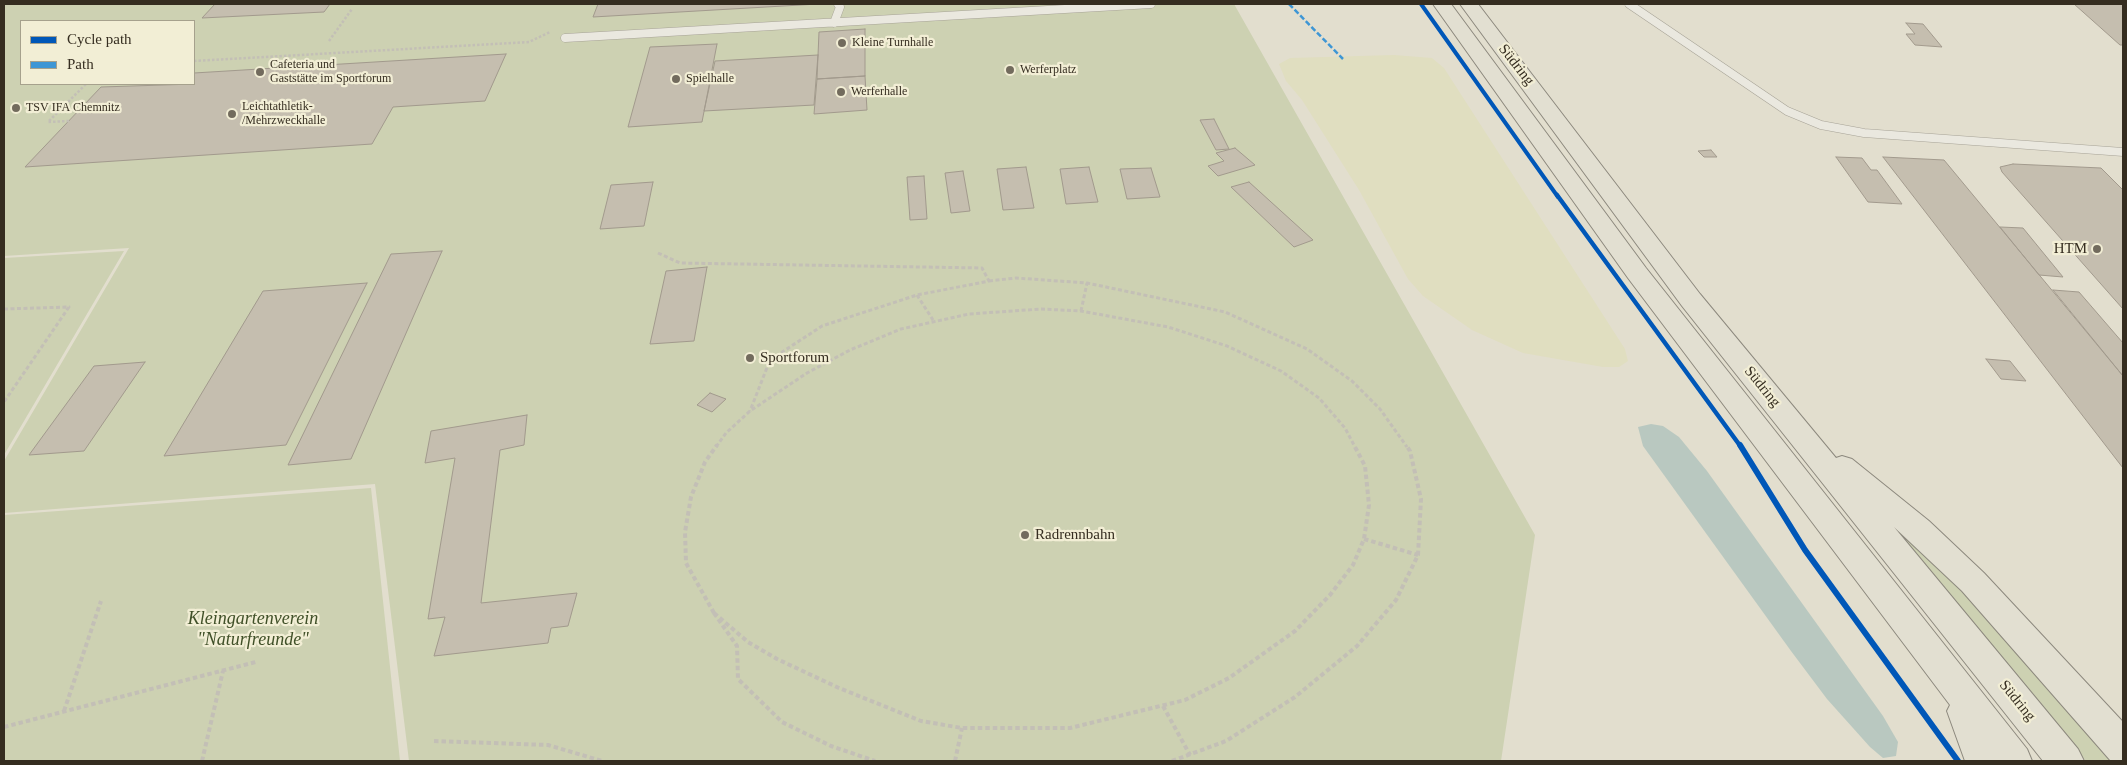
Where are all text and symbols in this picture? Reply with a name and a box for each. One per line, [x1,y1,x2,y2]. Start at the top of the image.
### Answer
legend [20,20,195,85]
text: Cycle path [67,31,132,47]
place label: Kleine Turnhalle [852,36,933,50]
marker: Kleine Turnhalle [836,37,848,49]
street label: Südring [1494,41,1538,89]
text: Path [67,56,94,72]
place label: Cafeteria und Gaststätte im Sportforum [270,58,391,86]
place label: Werferplatz [1020,63,1076,77]
marker: Werferplatz [1004,64,1016,76]
marker: Cafeteria und Gaststätte im Sportforum [254,66,266,78]
place label: Spielhalle [686,72,734,86]
marker: Spielhalle [670,73,682,85]
place label: Werferhalle [851,85,907,99]
marker: Werferhalle [835,86,847,98]
place label: Leichtathletik- /Mehrzweckhalle [242,100,325,128]
place label: TSV IFA Chemnitz [26,101,120,115]
marker: TSV IFA Chemnitz [10,102,22,114]
marker: Leichtathletik- /Mehrzweckhalle [226,108,238,120]
place label: HTM [2054,240,2087,258]
marker: HTM [2091,243,2103,255]
place label: Sportforum [760,349,829,367]
marker: Sportforum [744,352,756,364]
street label: Südring [1740,363,1784,411]
place label: Radrennbahn [1035,526,1115,544]
marker: Radrennbahn [1019,529,1031,541]
park label: Kleingartenverein "Naturfreunde" [188,608,318,650]
street label: Südring [1995,677,2039,725]

